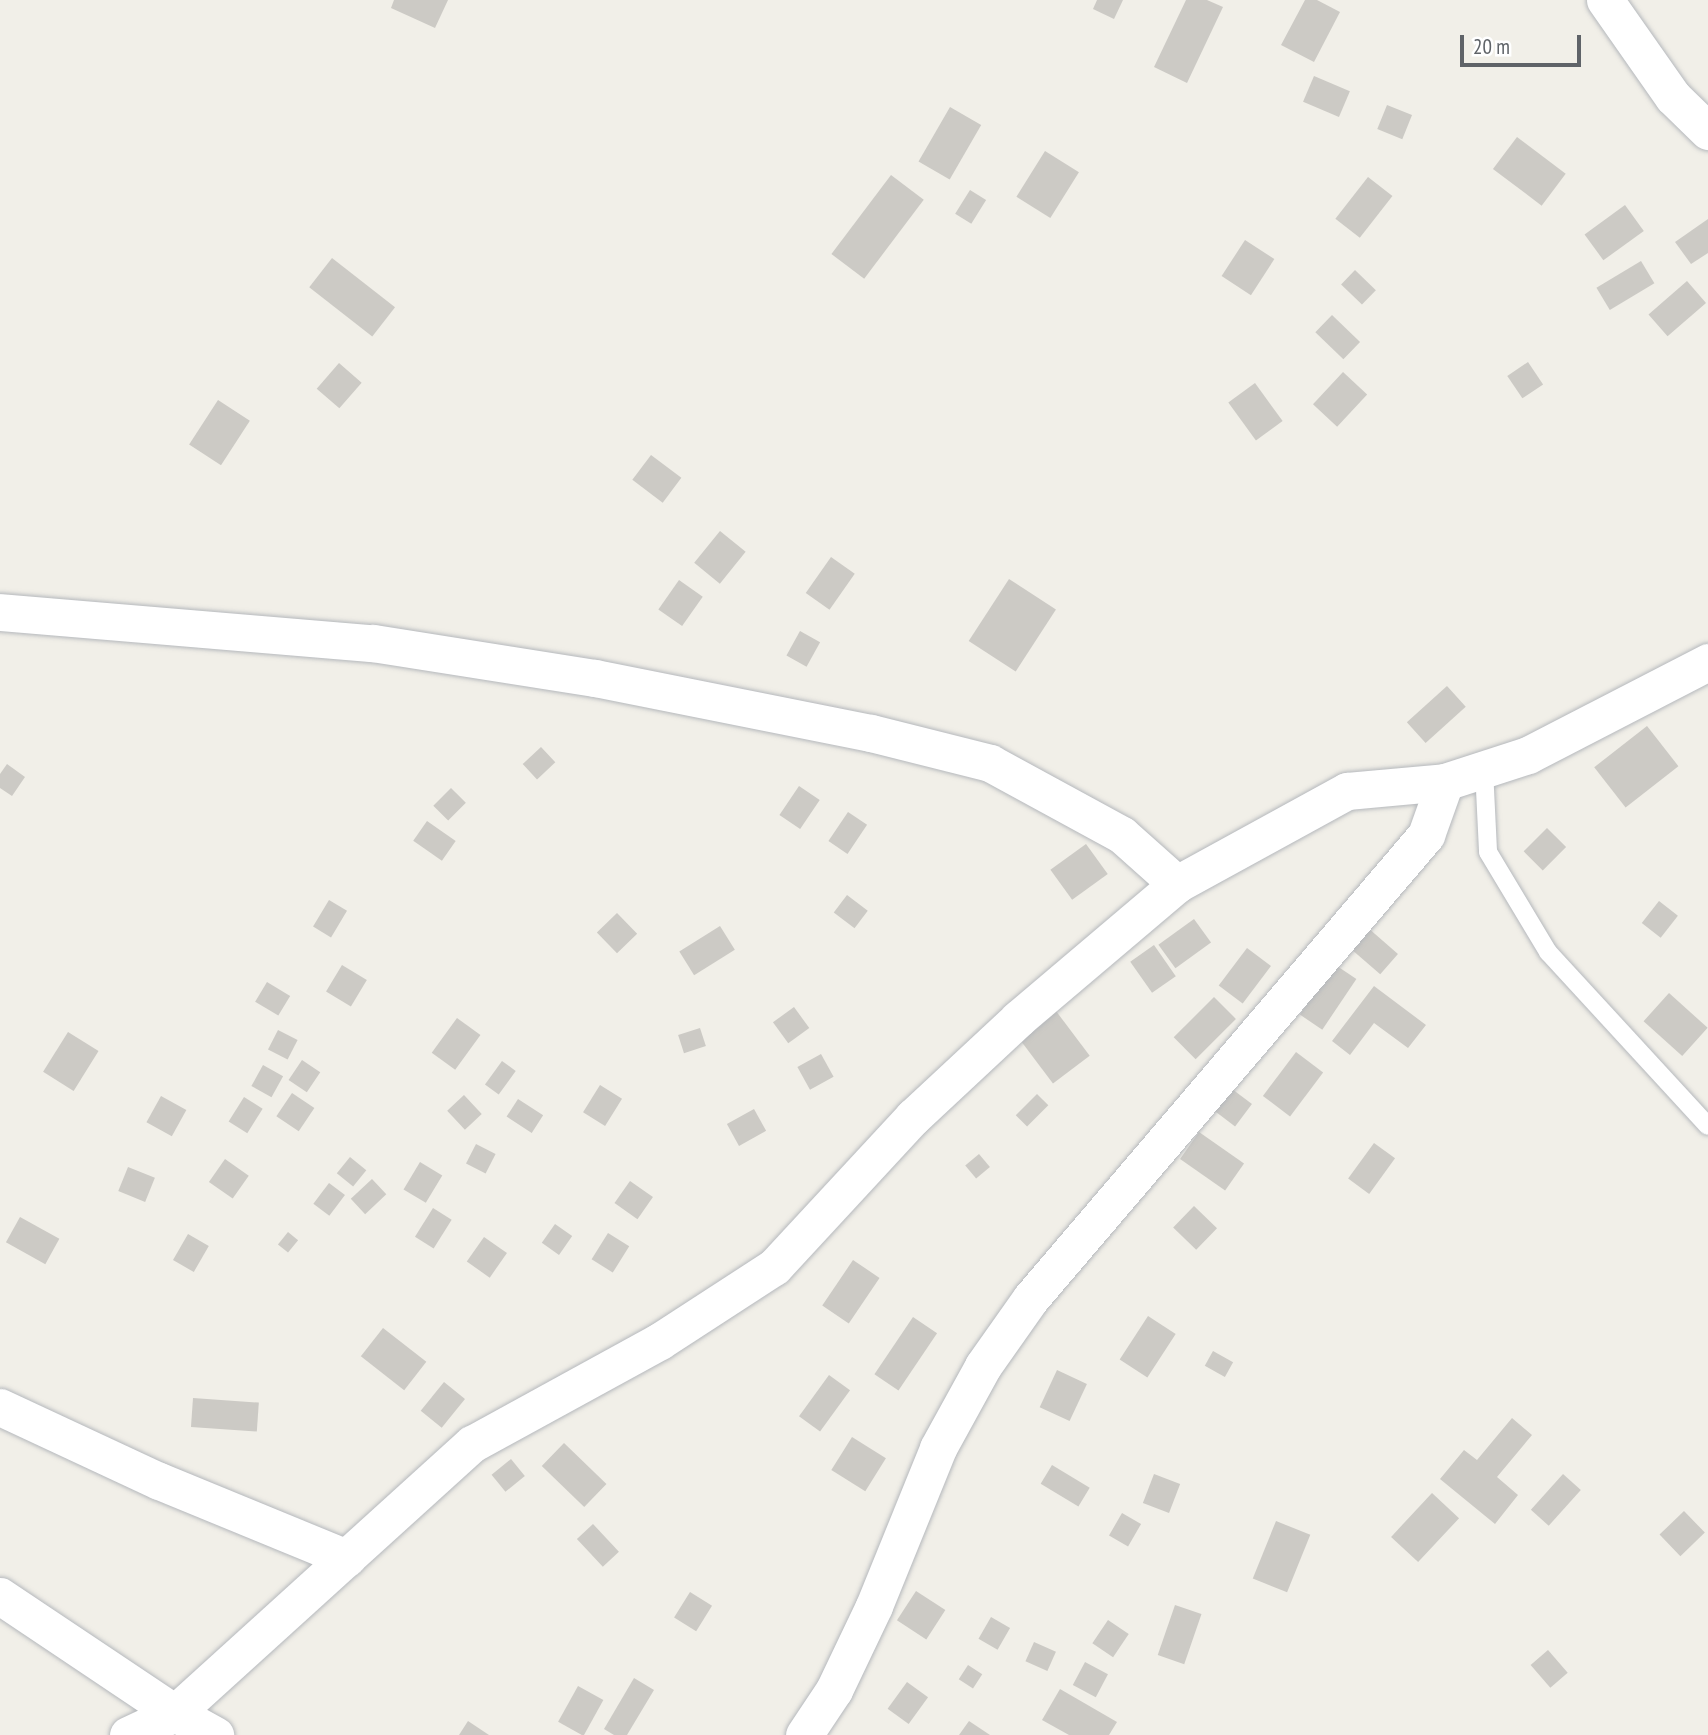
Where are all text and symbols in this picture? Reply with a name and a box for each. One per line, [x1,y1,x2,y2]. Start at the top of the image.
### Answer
scale bar [1463,21,1584,65]
text: 20 m [1473,33,1510,60]

